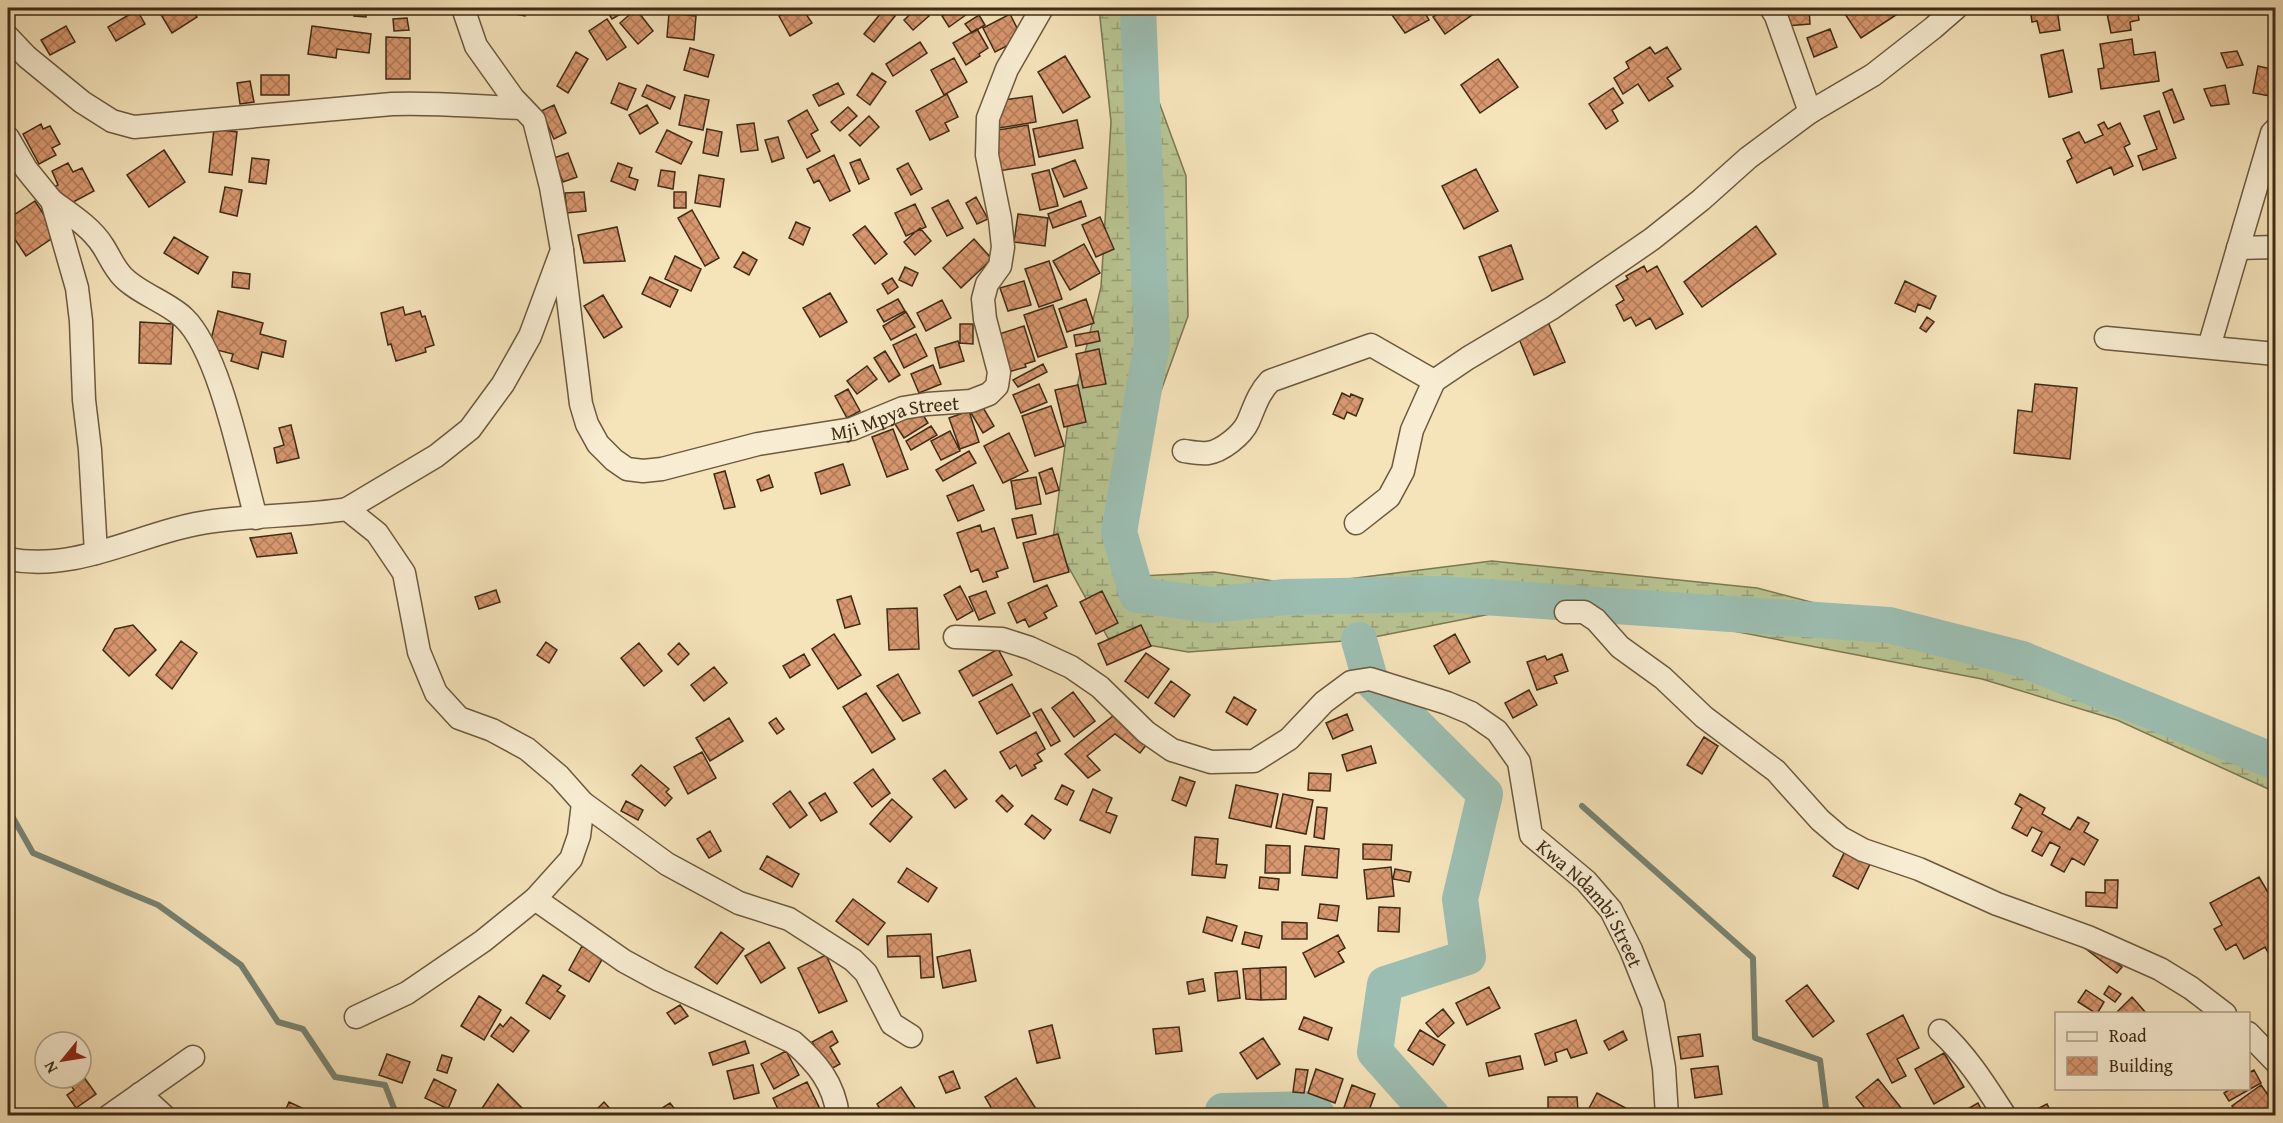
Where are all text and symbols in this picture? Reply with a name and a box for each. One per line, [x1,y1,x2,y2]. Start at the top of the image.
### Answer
street label: Mji Mpya Street [828,387,960,447]
street label: Kwa Ndambi Street [1531,831,1651,971]
legend [2055,1012,2250,1090]
text: Road [2109,1022,2147,1049]
north arrow [33,1030,93,1090]
text: Building [2109,1052,2173,1079]
text: N [37,1057,63,1078]

